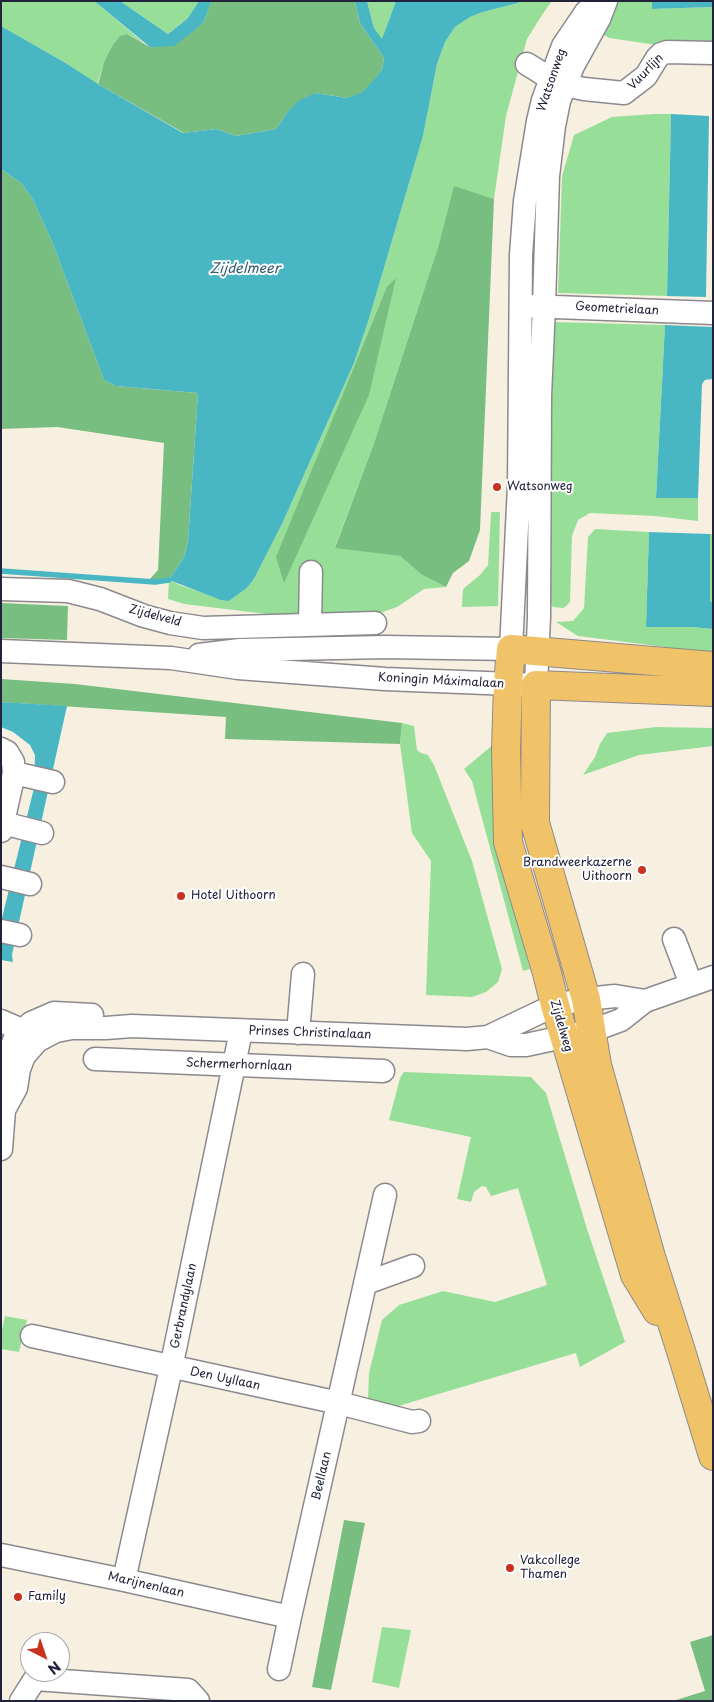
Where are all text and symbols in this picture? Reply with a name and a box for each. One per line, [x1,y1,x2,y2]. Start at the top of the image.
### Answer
street label: Watsonweg [534,47,570,113]
street label: Vuurlijn [625,51,667,93]
water label: Zijdelmeer [210,261,280,277]
street label: Geometrielaan [575,300,659,318]
place label: Watsonweg [507,480,573,494]
marker: Watsonweg [491,481,503,493]
street label: Zijdelveld [127,602,183,630]
street label: Koningin Máximalaan [378,671,504,691]
place label: Brandweerkazerne Uithoorn [523,856,632,884]
marker: Brandweerkazerne Uithoorn [636,864,648,876]
place label: Hotel Uithoorn [191,889,276,903]
marker: Hotel Uithoorn [175,890,187,902]
street label: Zijdelweg [547,998,575,1054]
street label: Prinses Christinalaan [248,1024,372,1042]
street label: Schermerhornlaan [186,1056,292,1074]
street label: Gerbrandylaan [168,1262,200,1350]
street label: Den Uyllaan [189,1365,261,1393]
street label: Beellaan [309,1450,335,1502]
place label: Vakcollege Thamen [520,1554,580,1582]
marker: Vakcollege Thamen [504,1562,516,1574]
street label: Marijnenlaan [106,1569,186,1601]
place label: Family [28,1590,66,1604]
marker: Family [12,1591,24,1603]
north arrow [20,1632,70,1682]
text: N [43,1656,66,1680]

